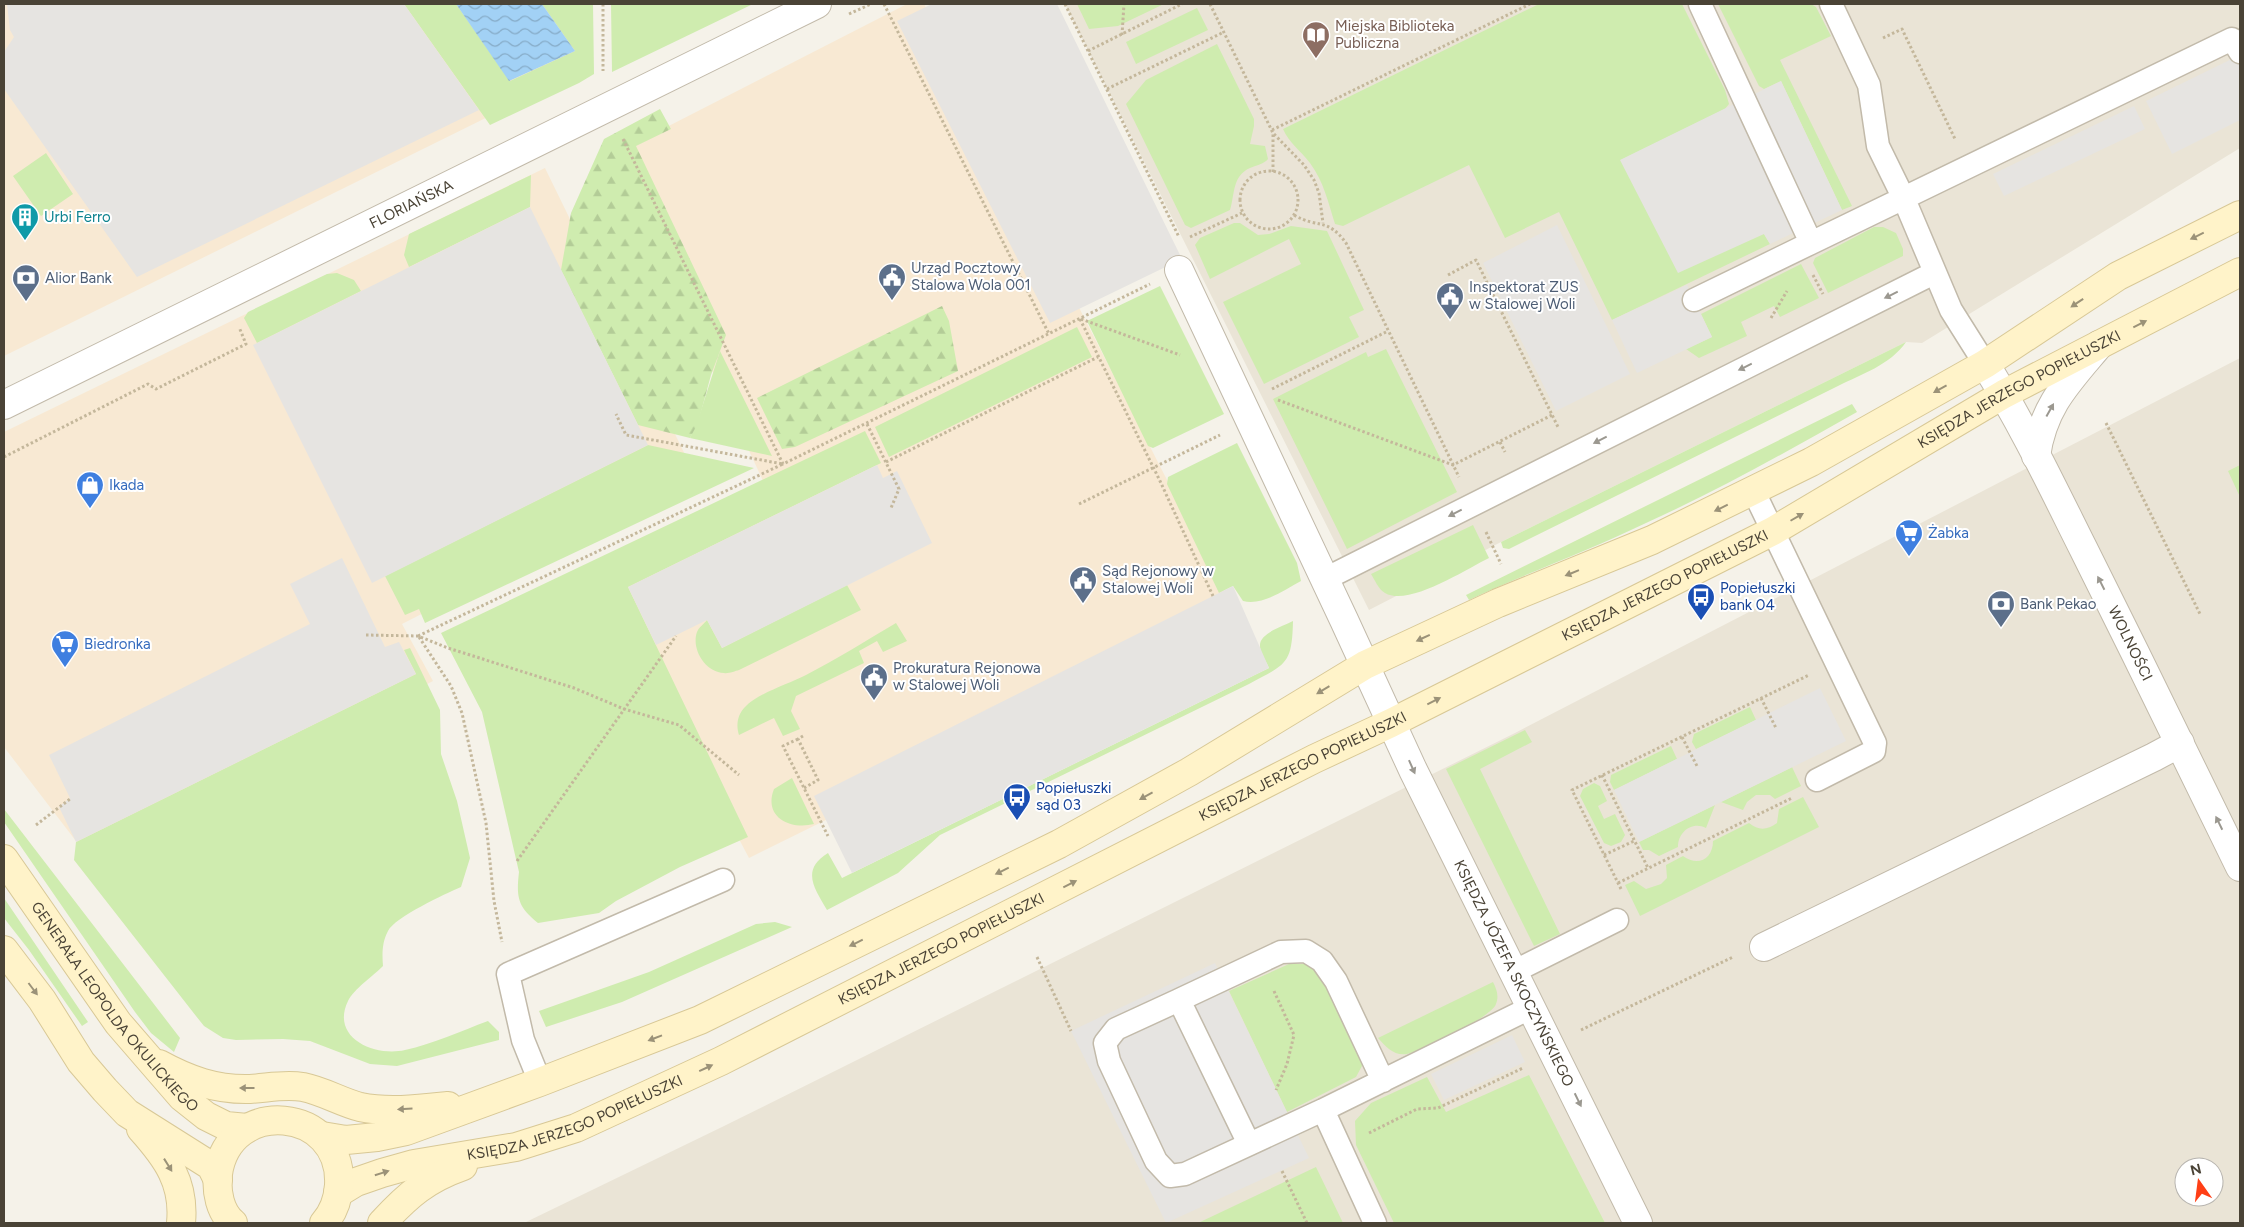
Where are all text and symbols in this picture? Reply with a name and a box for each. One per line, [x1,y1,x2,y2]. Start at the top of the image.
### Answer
place label: Miejska Biblioteka Publiczna [1335,17,1454,52]
library icon: Miejska Biblioteka Publiczna [1301,20,1331,59]
street label: FLORIAŃSKA [366,176,456,232]
building icon: Urbi Ferro [10,202,40,241]
place label: Urbi Ferro [44,208,111,226]
one-way arrow [2189,232,2204,241]
place label: Urząd Pocztowy Stalowa Wola 001 [911,259,1031,294]
public building icon: Urząd Pocztowy Stalowa Wola 001 [877,262,907,301]
bank icon: Alior Bank [11,263,41,302]
place label: Alior Bank [45,269,113,287]
place label: Inspektorat ZUS w Stalowej Woli [1469,278,1579,313]
public building icon: Inspektorat ZUS w Stalowej Woli [1435,281,1465,320]
one-way arrow [1883,290,1898,299]
one-way arrow [2071,298,2084,308]
one-way arrow [2133,320,2148,328]
street label: KSIĘDZA JERZEGO POPIEŁUSZKI [1914,326,2124,452]
one-way arrow [1738,363,1752,371]
one-way arrow [1934,385,1947,394]
one-way arrow [2045,403,2054,416]
one-way arrow [1593,436,1607,444]
shop icon: Ikada [75,470,105,509]
place label: Ikada [109,476,144,494]
one-way arrow [1714,504,1728,512]
one-way arrow [1448,509,1462,517]
one-way arrow [1791,512,1804,521]
supermarket icon: Żabka [1894,518,1924,557]
place label: Żabka [1928,524,1969,542]
street label: KSIĘDZA JERZEGO POPIEŁUSZKI [1559,526,1771,645]
place label: Sąd Rejonowy w Stalowej Woli [1102,562,1214,597]
public building icon: Sąd Rejonowy w Stalowej Woli [1068,565,1098,604]
one-way arrow [1564,569,1579,577]
one-way arrow [2097,576,2105,591]
place label: Popiełuszki bank 04 [1720,579,1795,614]
bus stop icon: Popiełuszki bank 04 [1686,582,1716,621]
bank icon: Bank Pekao [1986,589,2016,628]
place label: Bank Pekao [2020,595,2097,613]
street label: WOLNOŚCI [2104,603,2156,684]
supermarket icon: Biedronka [50,629,80,668]
one-way arrow [1416,634,1431,643]
place label: Biedronka [84,635,151,653]
place label: Prokuratura Rejonowa w Stalowej Woli [893,659,1041,694]
public building icon: Prokuratura Rejonowa w Stalowej Woli [859,662,889,701]
one-way arrow [1316,686,1329,695]
one-way arrow [1427,697,1441,705]
street label: KSIĘDZA JERZEGO POPIEŁUSZKI [1196,708,1409,825]
one-way arrow [1408,760,1416,774]
place label: Popiełuszki sąd 03 [1036,779,1111,814]
bus stop icon: Popiełuszki sąd 03 [1002,782,1032,821]
one-way arrow [1139,791,1153,800]
one-way arrow [2215,816,2223,830]
street label: KSIĘDZA JÓZEFA SKOCZYŃSKIEGO [1450,857,1578,1089]
one-way arrow [995,867,1010,876]
one-way arrow [1062,880,1077,888]
street label: KSIĘDZA JERZEGO POPIEŁUSZKI [835,889,1047,1009]
street label: GENERAŁA LEOPOLDA OKULICKIEGO [27,898,202,1116]
one-way arrow [849,939,864,947]
one-way arrow [28,982,39,995]
one-way arrow [648,1034,662,1042]
one-way arrow [699,1063,713,1071]
street label: KSIĘDZA JERZEGO POPIEŁUSZKI [465,1071,685,1164]
one-way arrow [239,1084,255,1092]
one-way arrow [1574,1093,1582,1108]
one-way arrow [397,1105,413,1113]
north arrow [2174,1157,2224,1207]
one-way arrow [163,1159,172,1172]
text: N [2189,1160,2203,1179]
one-way arrow [375,1169,390,1176]

